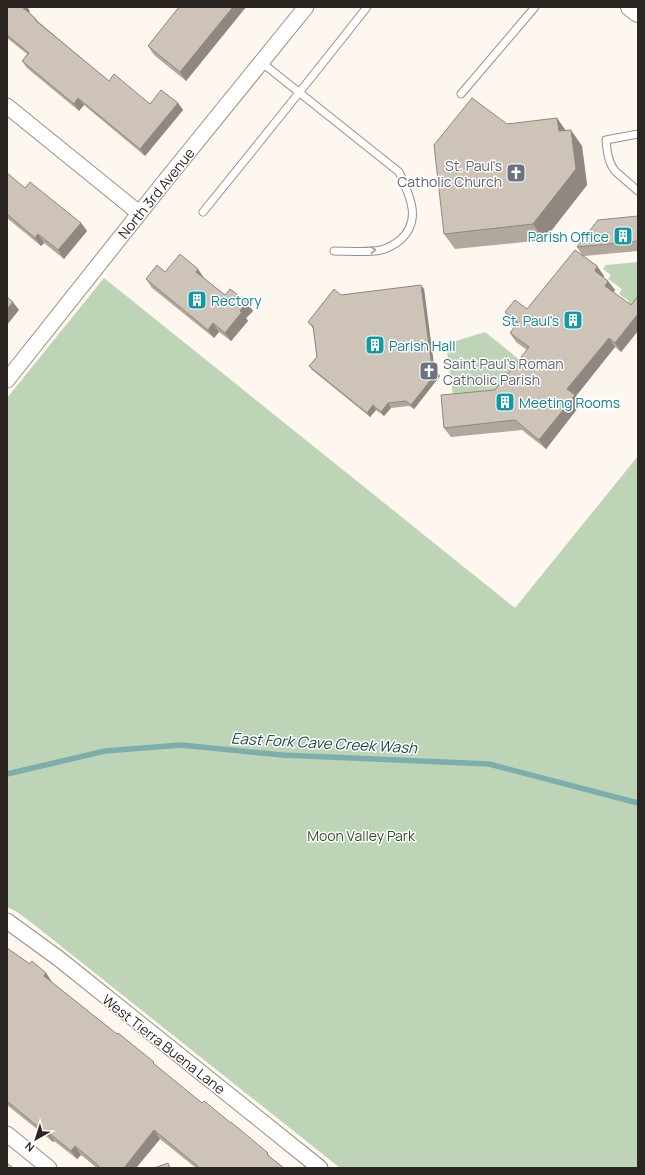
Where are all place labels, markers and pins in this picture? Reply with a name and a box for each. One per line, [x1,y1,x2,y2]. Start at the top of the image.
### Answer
place label: St. Paul's Catholic Church [397,156,502,191]
church icon: St. Paul's Catholic Church [505,162,527,184]
building icon: Parish Office [612,225,634,247]
place label: Parish Office [528,227,609,246]
building icon: Rectory [186,289,208,311]
place label: Rectory [211,291,262,310]
building icon: St. Paul's [562,309,584,331]
place label: St. Paul's [502,311,559,330]
building icon: Parish Hall [364,334,386,356]
place label: Parish Hall [389,336,456,355]
place label: Saint Paul's Roman Catholic Parish [443,354,564,389]
church icon: Saint Paul's Roman Catholic Parish [418,360,440,382]
building icon: Meeting Rooms [494,391,516,413]
place label: Meeting Rooms [519,393,620,412]

